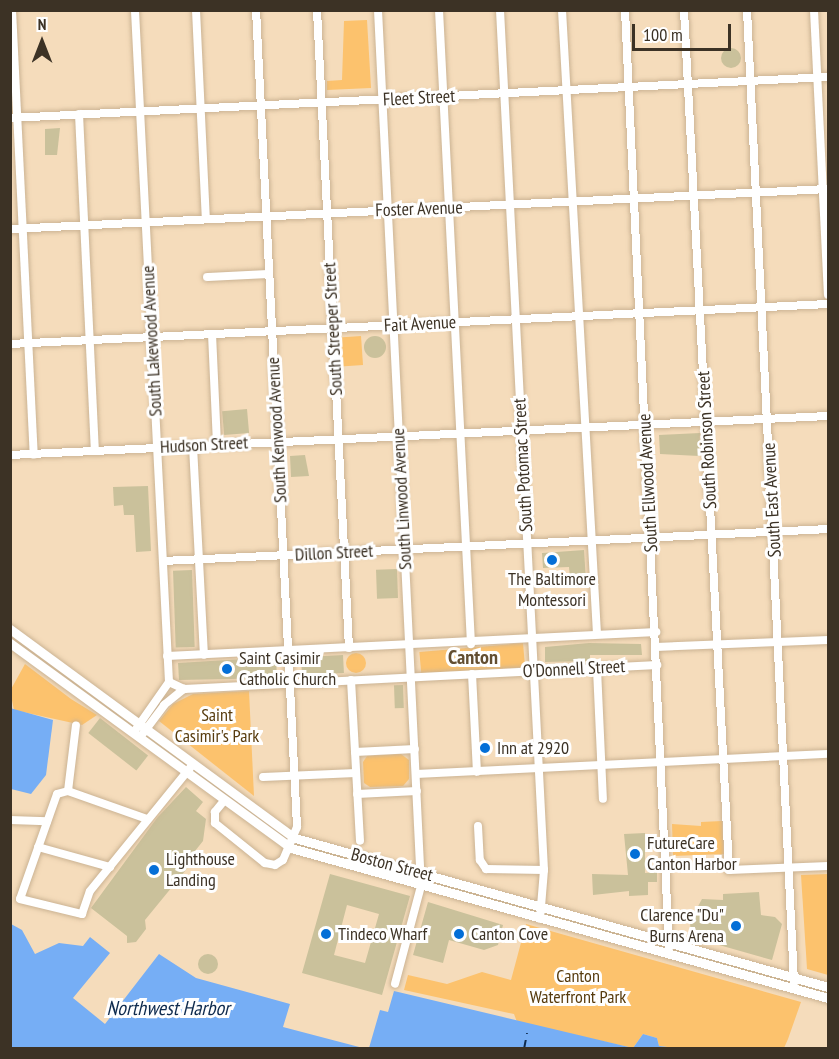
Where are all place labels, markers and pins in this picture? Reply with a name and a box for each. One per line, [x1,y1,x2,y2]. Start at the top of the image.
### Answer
marker: The Baltimore Montessori [545,553,559,567]
place label: The Baltimore Montessori [508,569,596,612]
place label: Saint Casimir Catholic Church [239,648,336,690]
marker: Saint Casimir Catholic Church [220,662,234,676]
place label: Inn at 2920 [497,737,569,759]
marker: Inn at 2920 [478,741,492,755]
place label: FutureCare Canton Harbor [647,833,737,876]
marker: FutureCare Canton Harbor [628,847,642,861]
place label: Lighthouse Landing [166,849,235,892]
marker: Lighthouse Landing [147,863,161,877]
place label: Clarence "Du" Burns Arena [639,905,724,948]
marker: Clarence "Du" Burns Arena [729,919,743,933]
place label: Tindeco Wharf [338,923,427,945]
place label: Canton Cove [471,923,548,945]
marker: Tindeco Wharf [319,927,333,941]
marker: Canton Cove [452,927,466,941]

